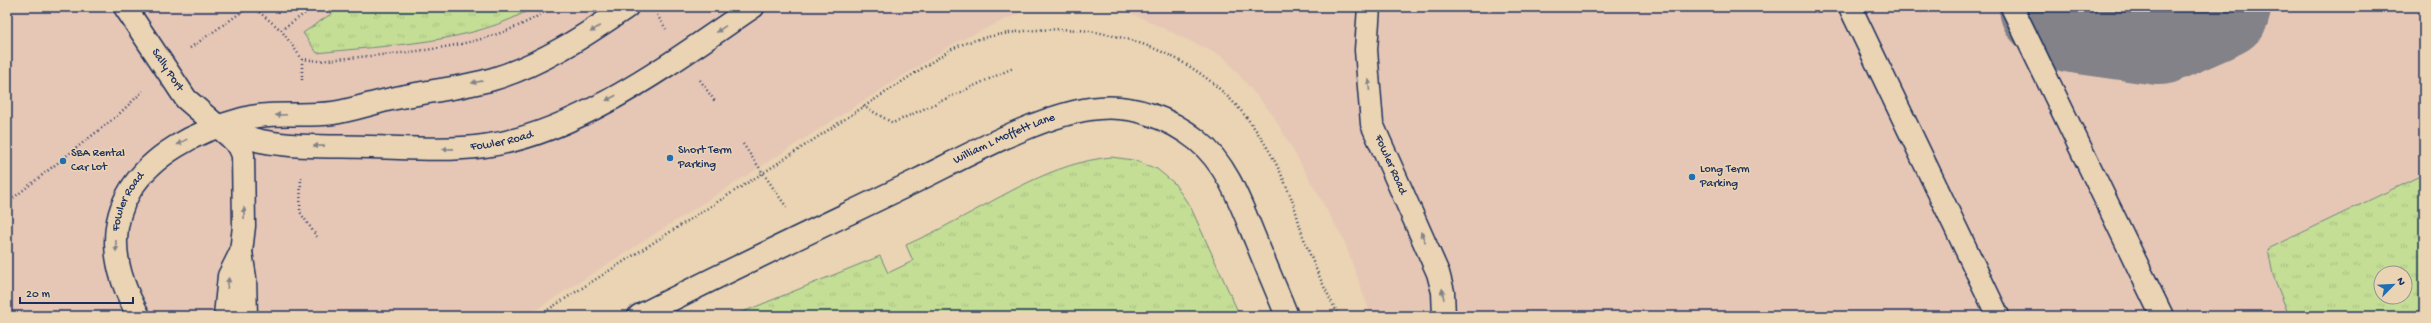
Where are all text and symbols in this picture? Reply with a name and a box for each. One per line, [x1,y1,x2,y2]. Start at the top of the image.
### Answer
one-way arrow [590,25,600,33]
one-way arrow [715,25,726,33]
street label: Sally Port [148,46,187,95]
one-way arrow [1366,79,1373,91]
one-way arrow [471,80,484,86]
one-way arrow [605,95,617,101]
one-way arrow [275,111,287,118]
street label: William L Moffett Lane [951,111,1058,168]
street label: Fowler Road [469,128,536,155]
street label: Fowler Road [1370,132,1410,198]
one-way arrow [176,138,188,145]
one-way arrow [312,143,325,149]
place label: Short Term Parking [677,144,732,172]
one-way arrow [441,146,454,152]
place label: SBA Rental Car Lot [71,147,125,175]
marker: Short Term Parking [665,153,675,163]
marker: SBA Rental Car Lot [58,156,68,166]
place label: Long Term Parking [1699,163,1750,191]
street label: Fowler Road [109,169,148,233]
marker: Long Term Parking [1687,172,1697,182]
one-way arrow [241,206,247,219]
one-way arrow [1420,231,1426,243]
one-way arrow [113,240,119,253]
north arrow [2373,265,2413,305]
text: N [2393,276,2407,287]
one-way arrow [225,277,231,289]
scale bar [20,279,133,305]
text: 20 m [26,288,51,302]
one-way arrow [1440,288,1446,300]

